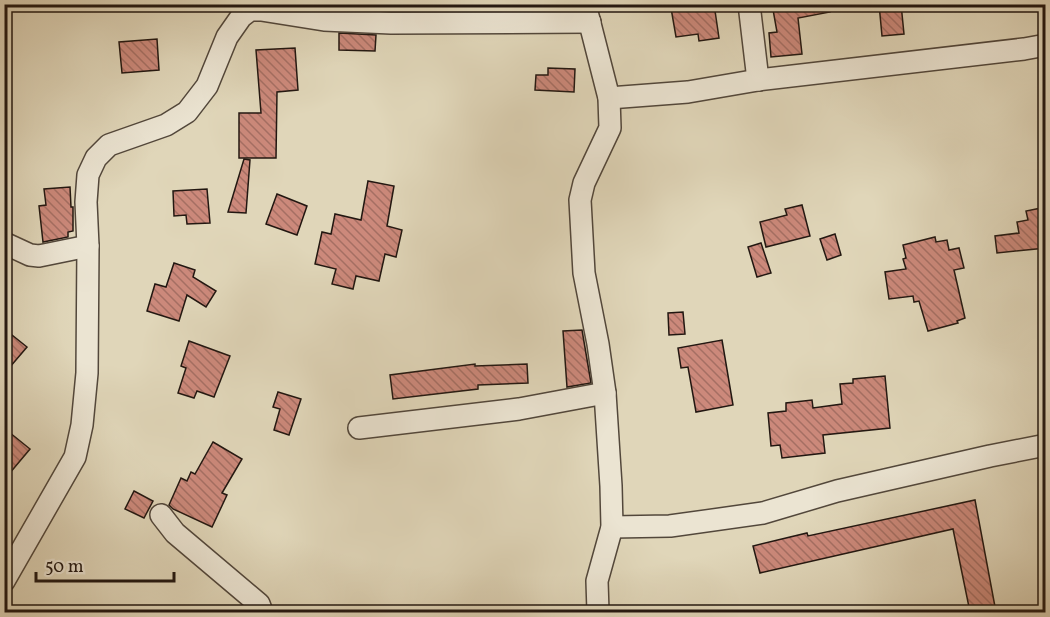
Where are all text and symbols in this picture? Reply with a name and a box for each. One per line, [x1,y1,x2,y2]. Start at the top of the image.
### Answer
scale bar [36,545,174,583]
text: 50 m [45,555,84,580]

